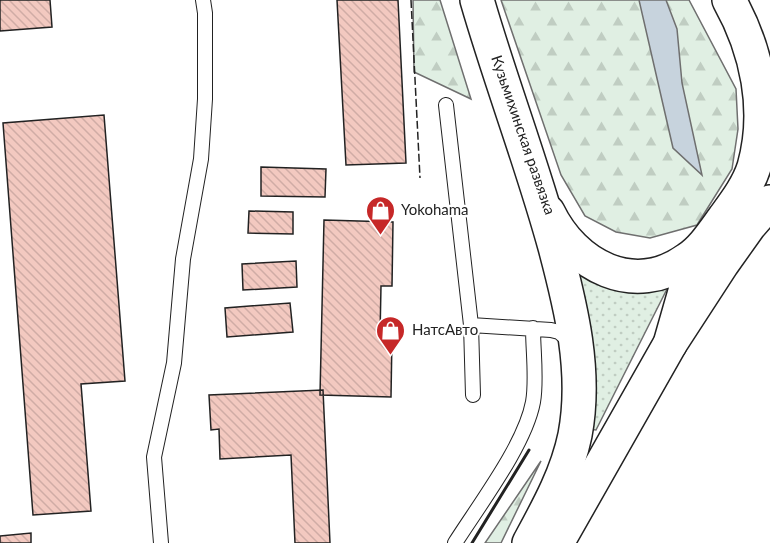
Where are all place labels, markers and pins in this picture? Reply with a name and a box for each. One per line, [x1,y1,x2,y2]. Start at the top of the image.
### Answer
shop icon: Yokohama [364,194,396,236]
place label: Yokohama [401,200,469,218]
shop icon: НатсАвто [375,314,407,356]
place label: НатсАвто [412,320,478,338]

